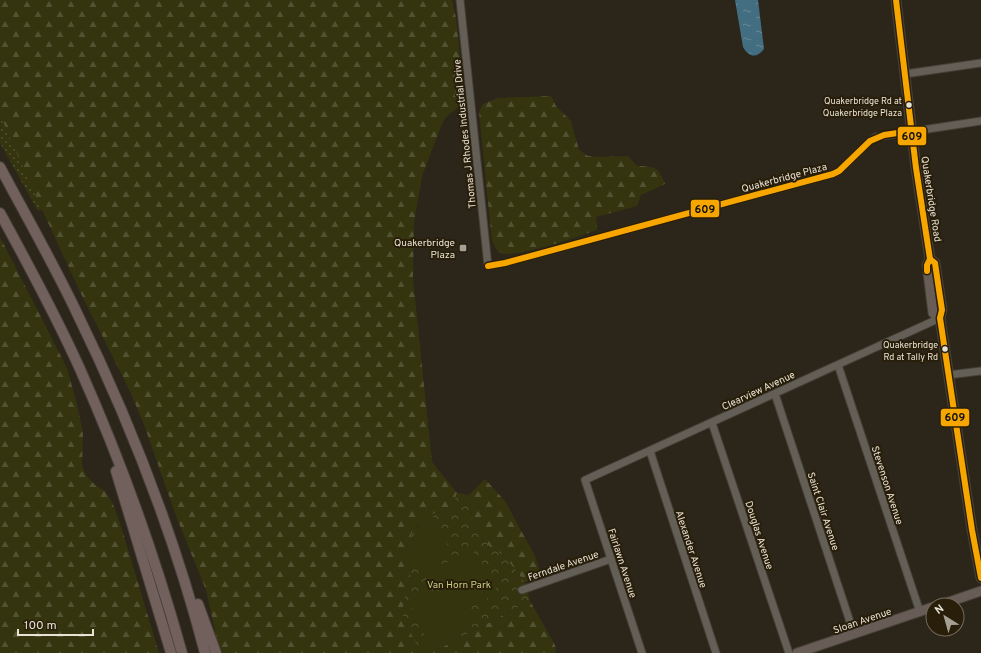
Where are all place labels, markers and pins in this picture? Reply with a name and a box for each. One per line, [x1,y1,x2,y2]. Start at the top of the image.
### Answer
place label: Quakerbridge Rd at Quakerbridge Plaza [823,96,902,119]
marker: Quakerbridge Rd at Quakerbridge Plaza [904,100,914,110]
place label: Quakerbridge Plaza [394,237,455,262]
marker: Quakerbridge Plaza [458,243,468,253]
place label: Quakerbridge Rd at Tally Rd [883,340,938,363]
marker: Quakerbridge Rd at Tally Rd [940,344,950,354]

